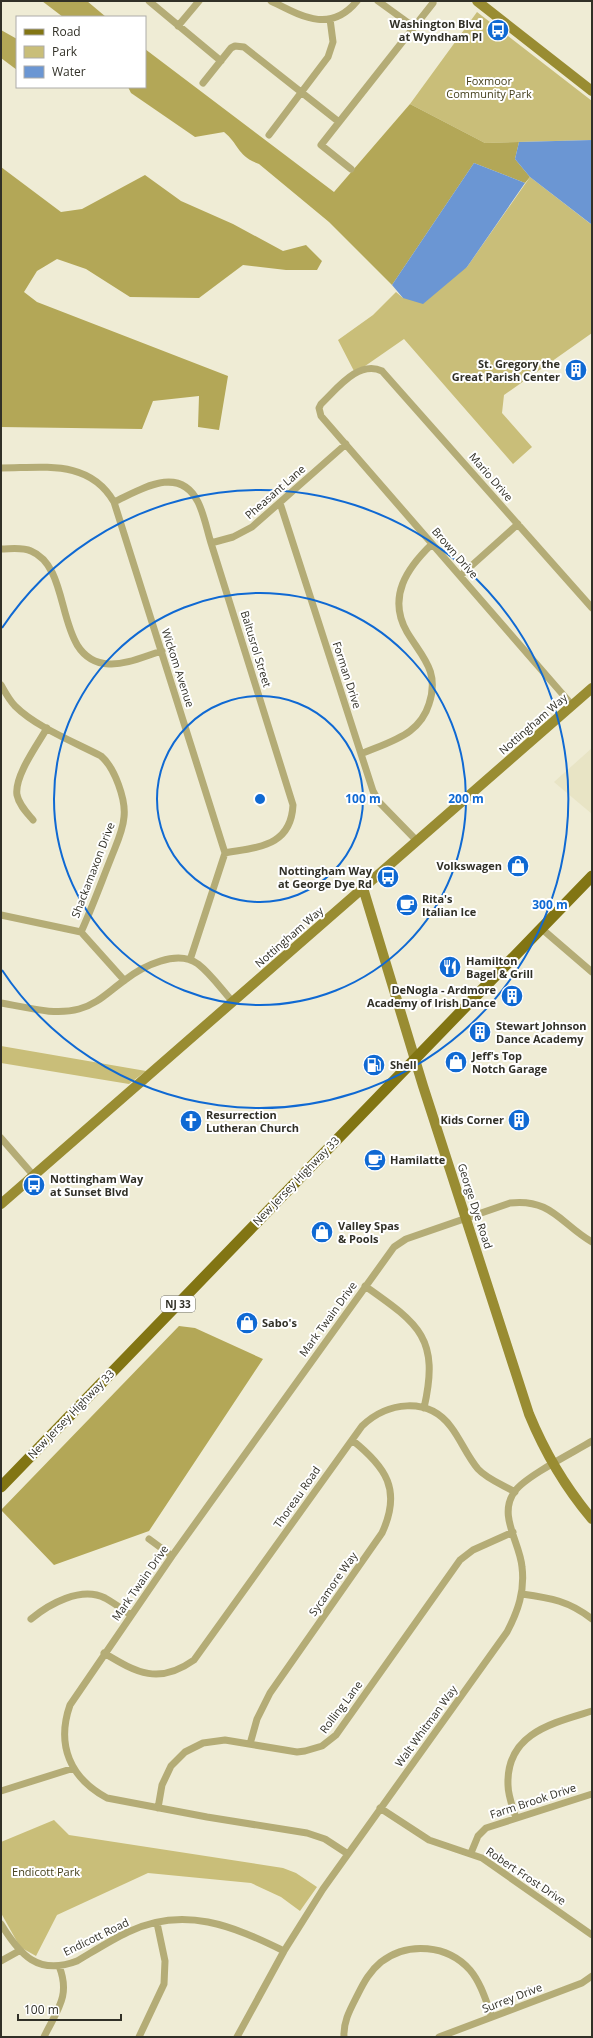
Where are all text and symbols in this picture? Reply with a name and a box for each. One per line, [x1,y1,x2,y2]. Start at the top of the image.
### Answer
legend [16,16,146,88]
place label: Washington Blvd at Wyndham Pl [390,16,482,44]
bus stop icon: Washington Blvd at Wyndham Pl [485,17,511,43]
text: Road [52,23,81,40]
text: Park [52,43,78,60]
text: Water [52,63,86,80]
park label: Foxmoor Community Park [446,73,532,101]
place label: St. Gregory the Great Parish Center [452,356,560,384]
building icon: St. Gregory the Great Parish Center [563,357,589,383]
street label: Mario Drive [466,449,517,504]
street label: Pheasant Lane [241,461,308,522]
street label: Brown Drive [429,524,482,581]
street label: Baltusrol Street [238,609,275,689]
street label: Wickom Avenue [159,627,198,709]
street label: Forman Drive [330,639,365,710]
street label: Nottingham Way [495,689,570,757]
text: 100 m [345,790,381,807]
text: 200 m [448,790,484,807]
centre of rings [253,792,267,806]
street label: Shackamaxon Drive [67,820,118,920]
shop icon: Volkswagen [505,853,531,879]
place label: Volkswagen [436,858,502,873]
place label: Nottingham Way at George Dye Rd [278,863,373,891]
bus stop icon: Nottingham Way at George Dye Rd [375,864,401,890]
place label: Rita's Italian Ice [422,891,477,919]
cafe icon: Rita's Italian Ice [394,892,420,918]
text: 300 m [532,896,568,913]
street label: Nottingham Way [251,902,326,970]
place label: Hamilton Bagel & Grill [466,953,533,981]
restaurant icon: Hamilton Bagel & Grill [437,954,463,980]
place label: DeNogla - Ardmore Academy of Irish Dance [367,982,496,1010]
building icon: DeNogla - Ardmore Academy of Irish Dance [499,983,525,1009]
place label: Stewart Johnson Dance Academy [496,1018,586,1046]
building icon: Stewart Johnson Dance Academy [467,1019,493,1045]
place label: Jeff's Top Notch Garage [471,1048,548,1076]
shop icon: Jeff's Top Notch Garage [443,1049,469,1075]
fuel station icon: Shell [361,1052,387,1078]
place label: Shell [390,1057,417,1072]
place label: Resurrection Lutheran Church [206,1107,299,1135]
building icon: Kids Corner [506,1107,532,1133]
church icon: Resurrection Lutheran Church [178,1108,204,1134]
place label: Kids Corner [441,1112,504,1127]
street label: New Jersey Highway 33 [249,1133,342,1228]
cafe icon: Hamilatte [362,1147,388,1173]
place label: Hamilatte [390,1152,446,1167]
street label: George Dye Road [455,1161,496,1251]
place label: Nottingham Way at Sunset Blvd [50,1171,144,1199]
bus stop icon: Nottingham Way at Sunset Blvd [21,1172,47,1198]
place label: Valley Spas & Pools [338,1218,400,1246]
shop icon: Valley Spas & Pools [309,1219,335,1245]
street label: Mark Twain Drive [295,1278,360,1359]
road number: NJ 33 [161,1296,195,1312]
shop icon: Sabo's [234,1310,260,1336]
place label: Sabo's [262,1315,297,1330]
street label: New Jersey Highway 33 [24,1366,117,1461]
street label: Thoreau Road [270,1463,323,1531]
street label: Mark Twain Drive [108,1542,171,1624]
street label: Sycamore Way [305,1548,361,1619]
street label: Rolling Lane [316,1677,365,1736]
street label: Walt Whitman Way [391,1682,460,1769]
street label: Farm Brook Drive [488,1780,578,1822]
street label: Robert Frost Drive [483,1843,569,1908]
park label: Endicott Park [12,1864,80,1879]
street label: Endicott Road [60,1914,131,1959]
street label: Surrey Drive [480,1979,544,2016]
scale bar [18,1996,121,2022]
text: 100 m [24,2001,59,2018]

